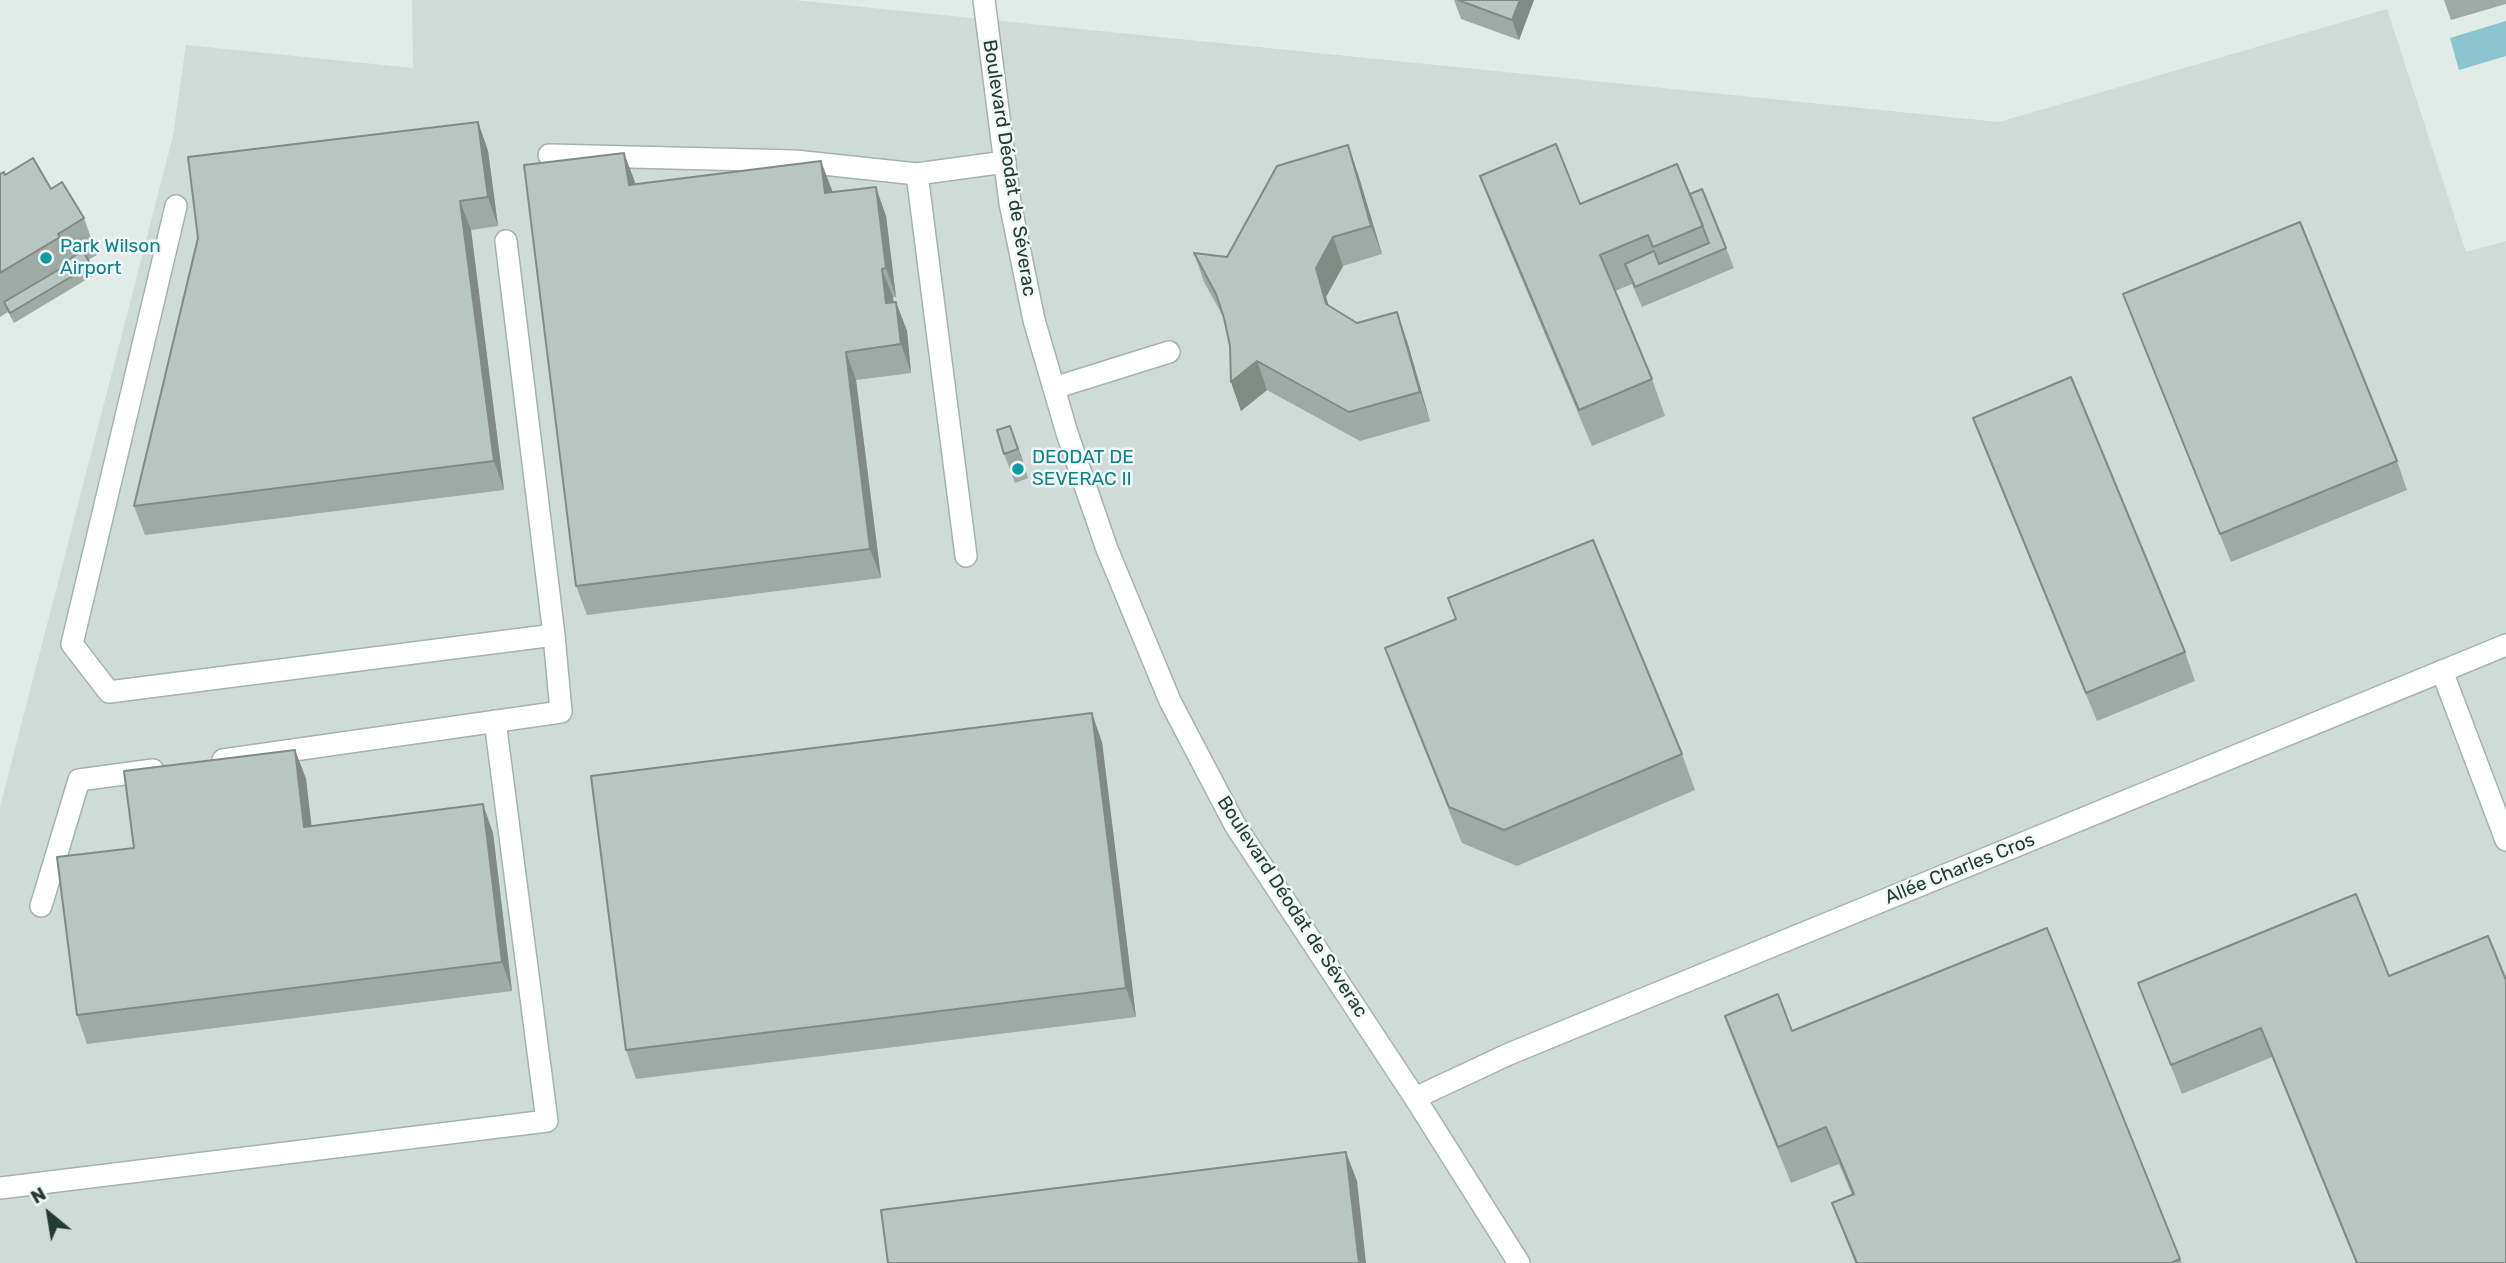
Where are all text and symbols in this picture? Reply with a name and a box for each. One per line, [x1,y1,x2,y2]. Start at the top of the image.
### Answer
street label: Boulevard Déodat de Séverac [977,38,1041,298]
place label: Park Wilson Airport [60,236,161,280]
marker: Park Wilson Airport [38,250,54,266]
place label: DEODAT DE SEVERAC II [1032,447,1134,491]
marker: DEODAT DE SEVERAC II [1010,461,1026,477]
street label: Boulevard Déodat de Séverac [1212,792,1372,1022]
street label: Allée Charles Cros [1882,829,2038,909]
north arrow [14,1179,84,1249]
text: N [27,1182,50,1209]

